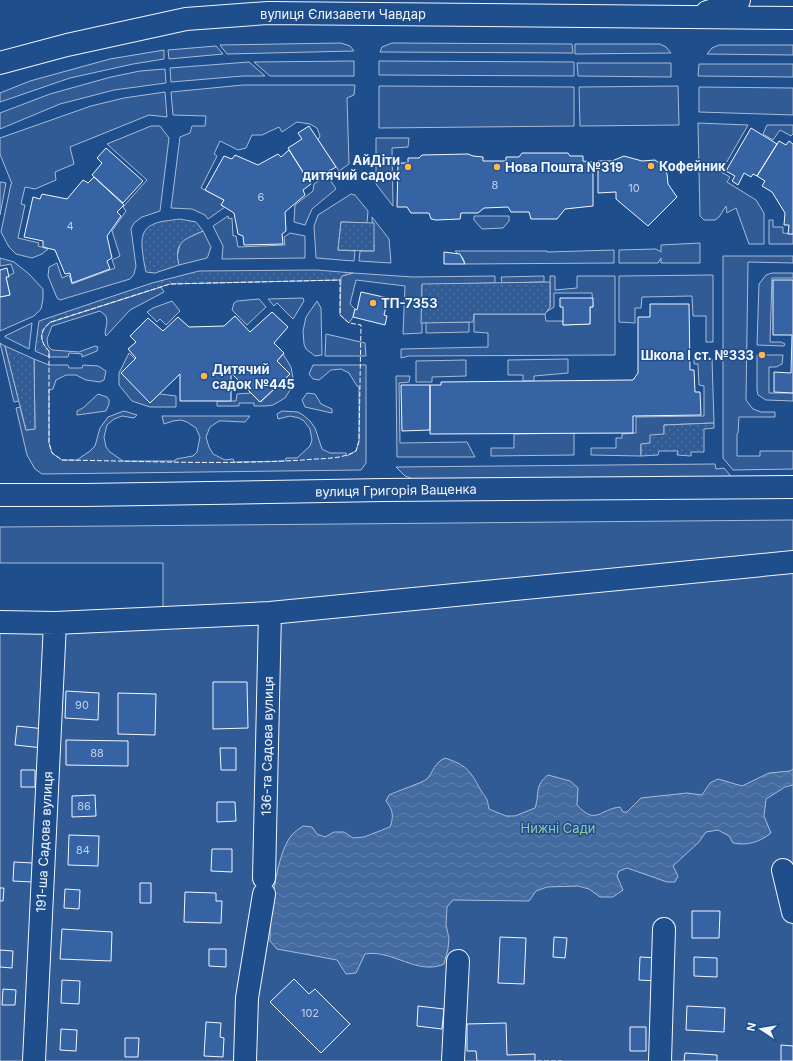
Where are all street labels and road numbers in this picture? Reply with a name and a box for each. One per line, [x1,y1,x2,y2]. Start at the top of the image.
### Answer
street label: вулиця Єлизавети Чавдар [260,6,426,22]
street label: вулиця Григорія Ващенка [315,481,477,499]
street label: 136-та Садова вулиця [258,676,276,816]
street label: 191-ша Садова вулиця [32,771,56,913]

